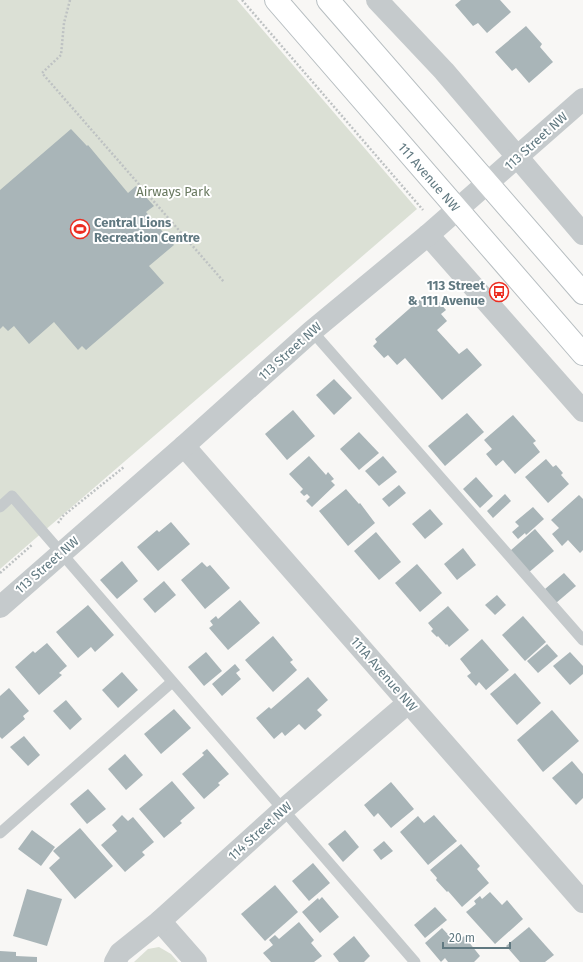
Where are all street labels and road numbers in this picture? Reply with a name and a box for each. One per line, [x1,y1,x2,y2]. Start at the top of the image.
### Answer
street label: 113 Street NW [501,109,571,173]
street label: 111 Avenue NW [395,139,463,214]
street label: 113 Street NW [255,319,325,383]
street label: 113 Street NW [12,533,82,597]
street label: 111A Avenue NW [348,634,421,714]
street label: 114 Street NW [225,799,295,863]

